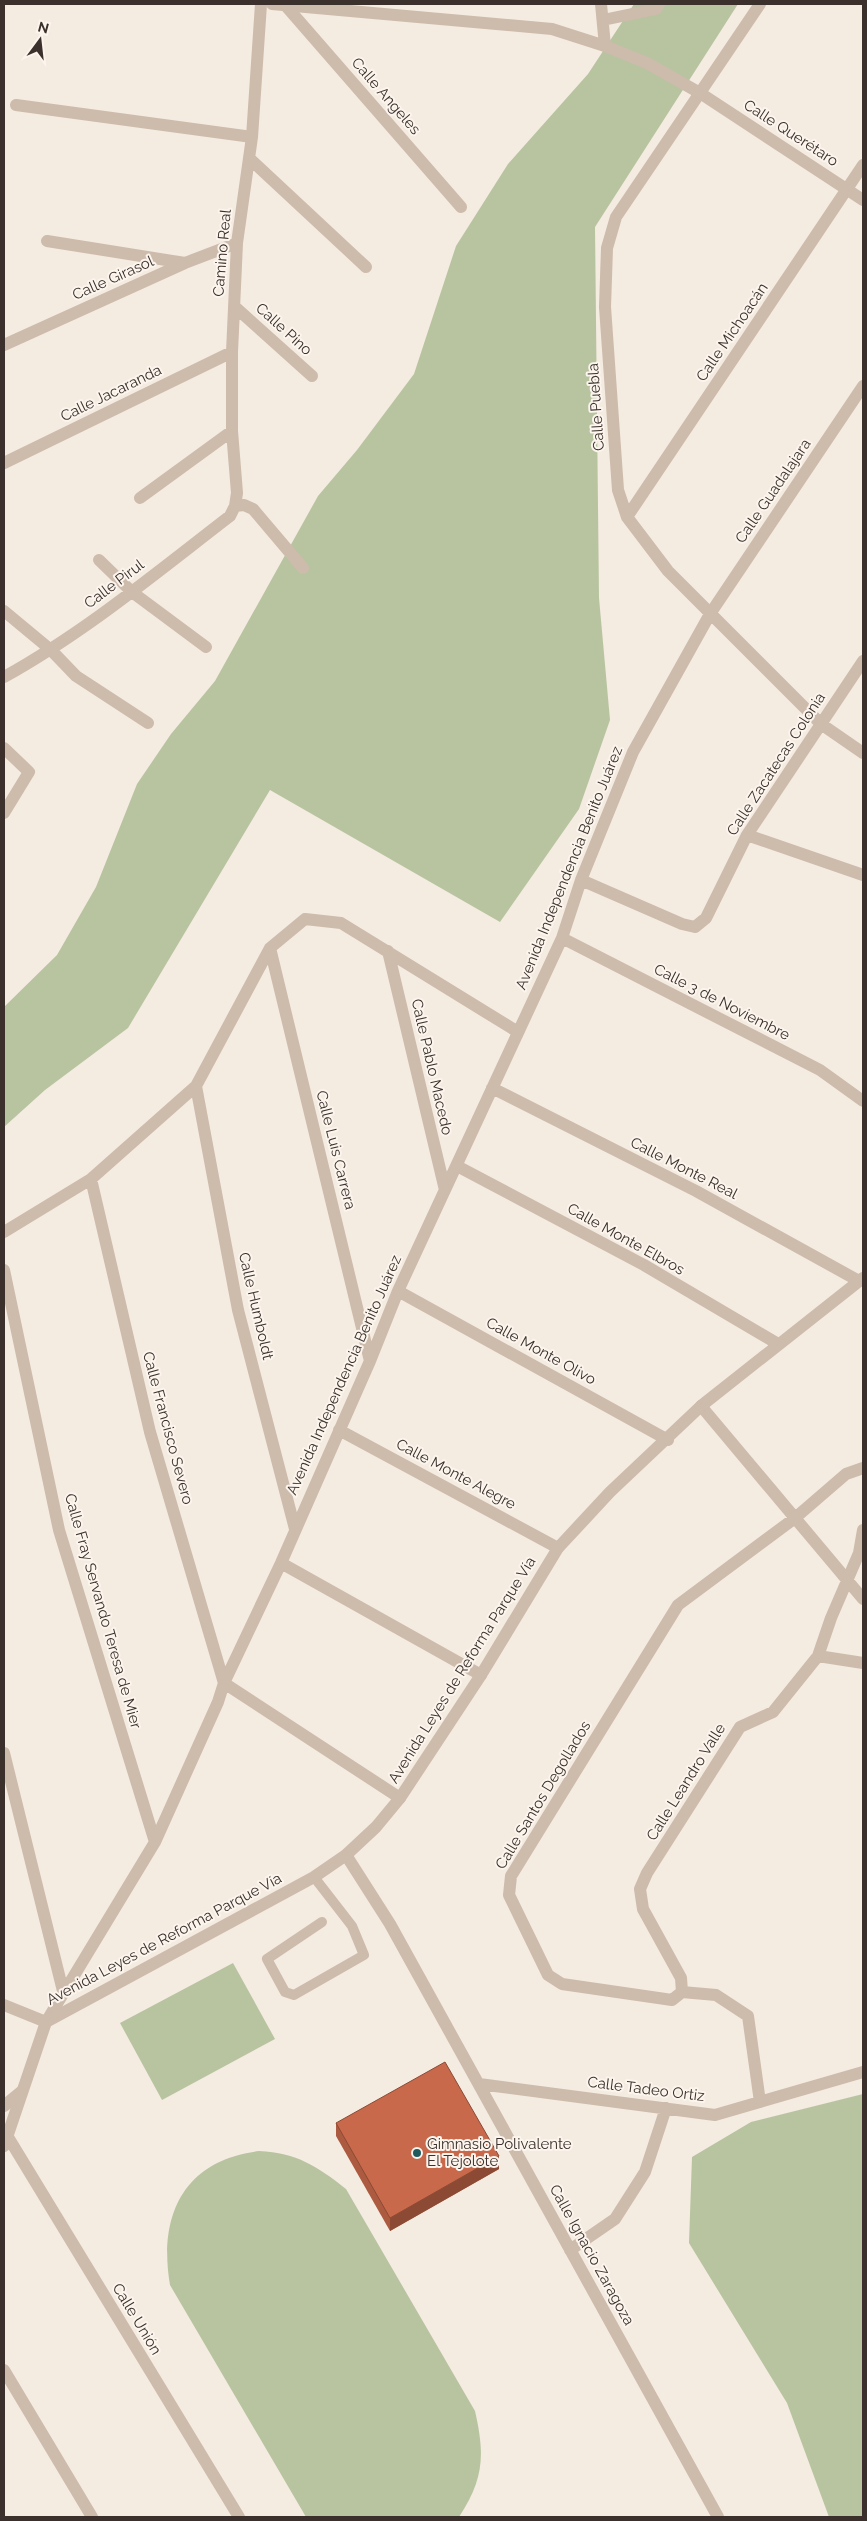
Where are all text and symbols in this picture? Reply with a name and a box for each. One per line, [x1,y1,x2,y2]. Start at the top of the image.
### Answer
north arrow [15,15,65,65]
text: N [36,18,51,37]
street label: Calle Angeles [348,54,424,138]
street label: Calle Querétaro [740,96,842,170]
street label: Camino Real [209,208,235,297]
street label: Calle Girasol [70,252,157,304]
street label: Calle Michoacán [692,279,772,385]
street label: Calle Pino [252,299,316,359]
street label: Calle Jacaranda [58,361,164,425]
street label: Calle Puebla [584,363,608,451]
street label: Calle Guadalajara [731,435,815,547]
street label: Calle Pirul [81,555,148,612]
street label: Calle Zacatecas Colonia [723,689,829,839]
street label: Avenida Independencia Benito Juárez [512,744,626,992]
street label: Calle 3 de Noviembre [651,960,793,1044]
street label: Calle Pablo Macedo [408,997,456,1137]
street label: Calle Luis Carrera [312,1089,360,1211]
street label: Calle Monte Real [627,1133,741,1203]
street label: Calle Monte Elbros [564,1199,688,1279]
street label: Calle Humboldt [235,1251,277,1361]
street label: Avenida Independencia Benito Juárez [283,1252,405,1498]
street label: Calle Monte Olivo [483,1313,599,1389]
street label: Calle Francisco Severo [139,1350,197,1506]
street label: Calle Monte Alegre [393,1435,519,1513]
street label: Calle Fray Servando Teresa de Mier [61,1491,145,1731]
street label: Avenida Leyes de Reforma Parque Vía [384,1553,540,1787]
street label: Calle Santos Degollados [492,1718,594,1872]
street label: Calle Leandro Valle [643,1720,729,1844]
street label: Avenida Leyes de Reforma Parque Vía [43,1869,285,2009]
street label: Calle Tadeo Ortiz [587,2073,705,2105]
place label: Gimnasio Polivalente El Tejolote [427,2135,572,2170]
marker: Gimnasio Polivalente El Tejolote [411,2147,423,2159]
street label: Calle Ignacio Zaragoza [546,2182,638,2328]
street label: Calle Unión [109,2280,165,2358]

